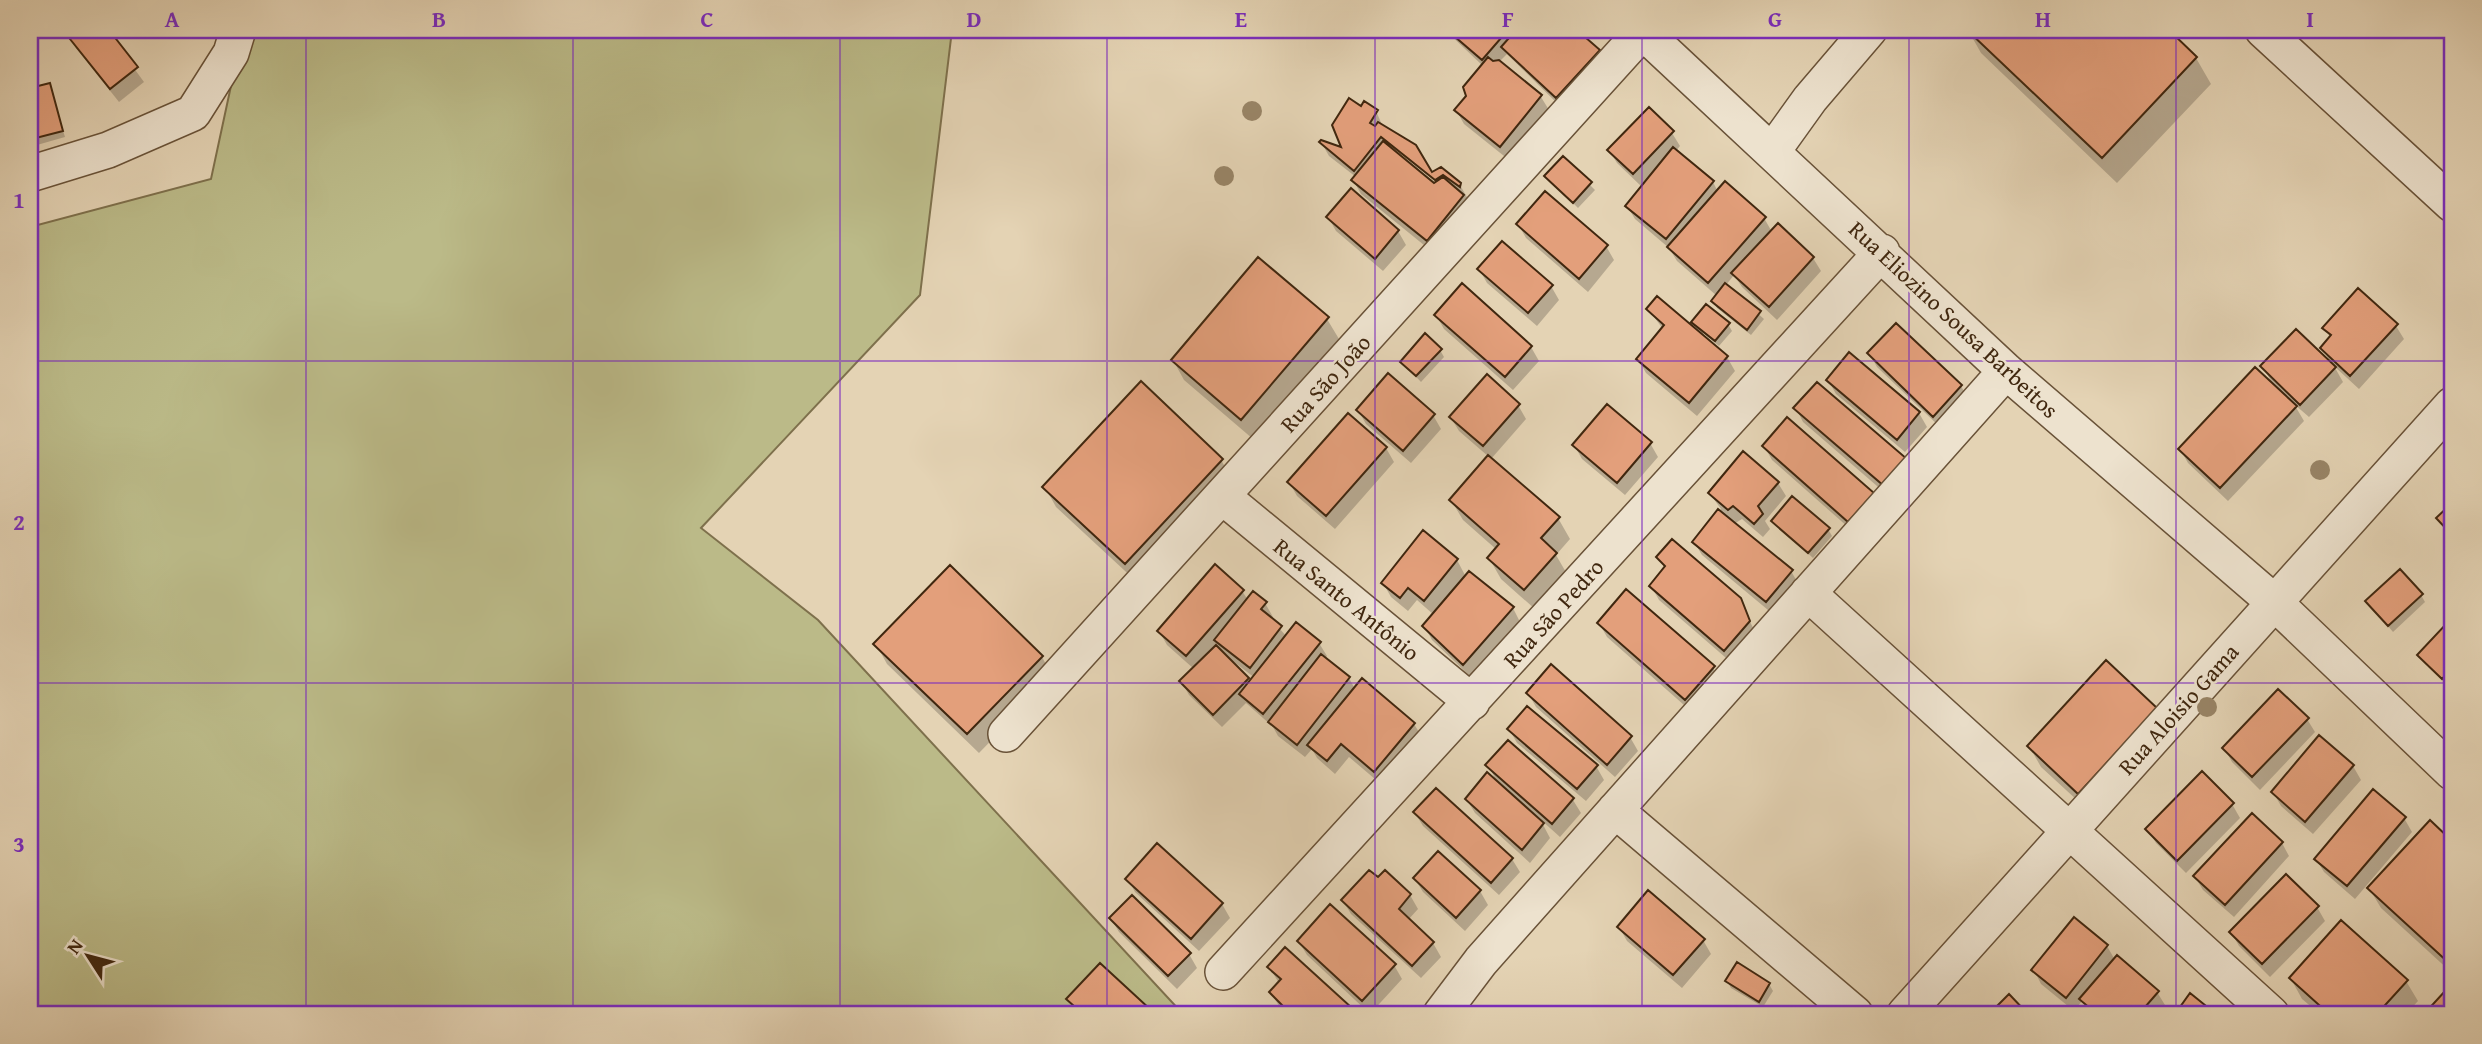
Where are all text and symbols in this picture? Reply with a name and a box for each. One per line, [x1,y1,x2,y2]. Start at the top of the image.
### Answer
text: A [165,2,180,35]
text: B [432,2,446,35]
text: C [700,2,714,35]
text: D [967,2,982,35]
text: E [1235,2,1247,35]
text: F [1502,2,1514,35]
text: G [1768,2,1782,35]
text: H [2035,2,2051,35]
text: I [2306,2,2314,35]
text: 1 [13,183,25,216]
street label: Rua Eliozino Sousa Barbeitos [1842,213,2066,425]
street label: Rua São João [1272,327,1378,439]
text: 2 [13,505,25,538]
street label: Rua Santo Antônio [1267,530,1427,668]
street label: Rua São Pedro [1495,551,1611,675]
street label: Rua Aloisio Gama [2110,636,2246,782]
text: 3 [13,827,25,860]
north arrow [52,922,122,992]
text: N [59,932,89,959]

